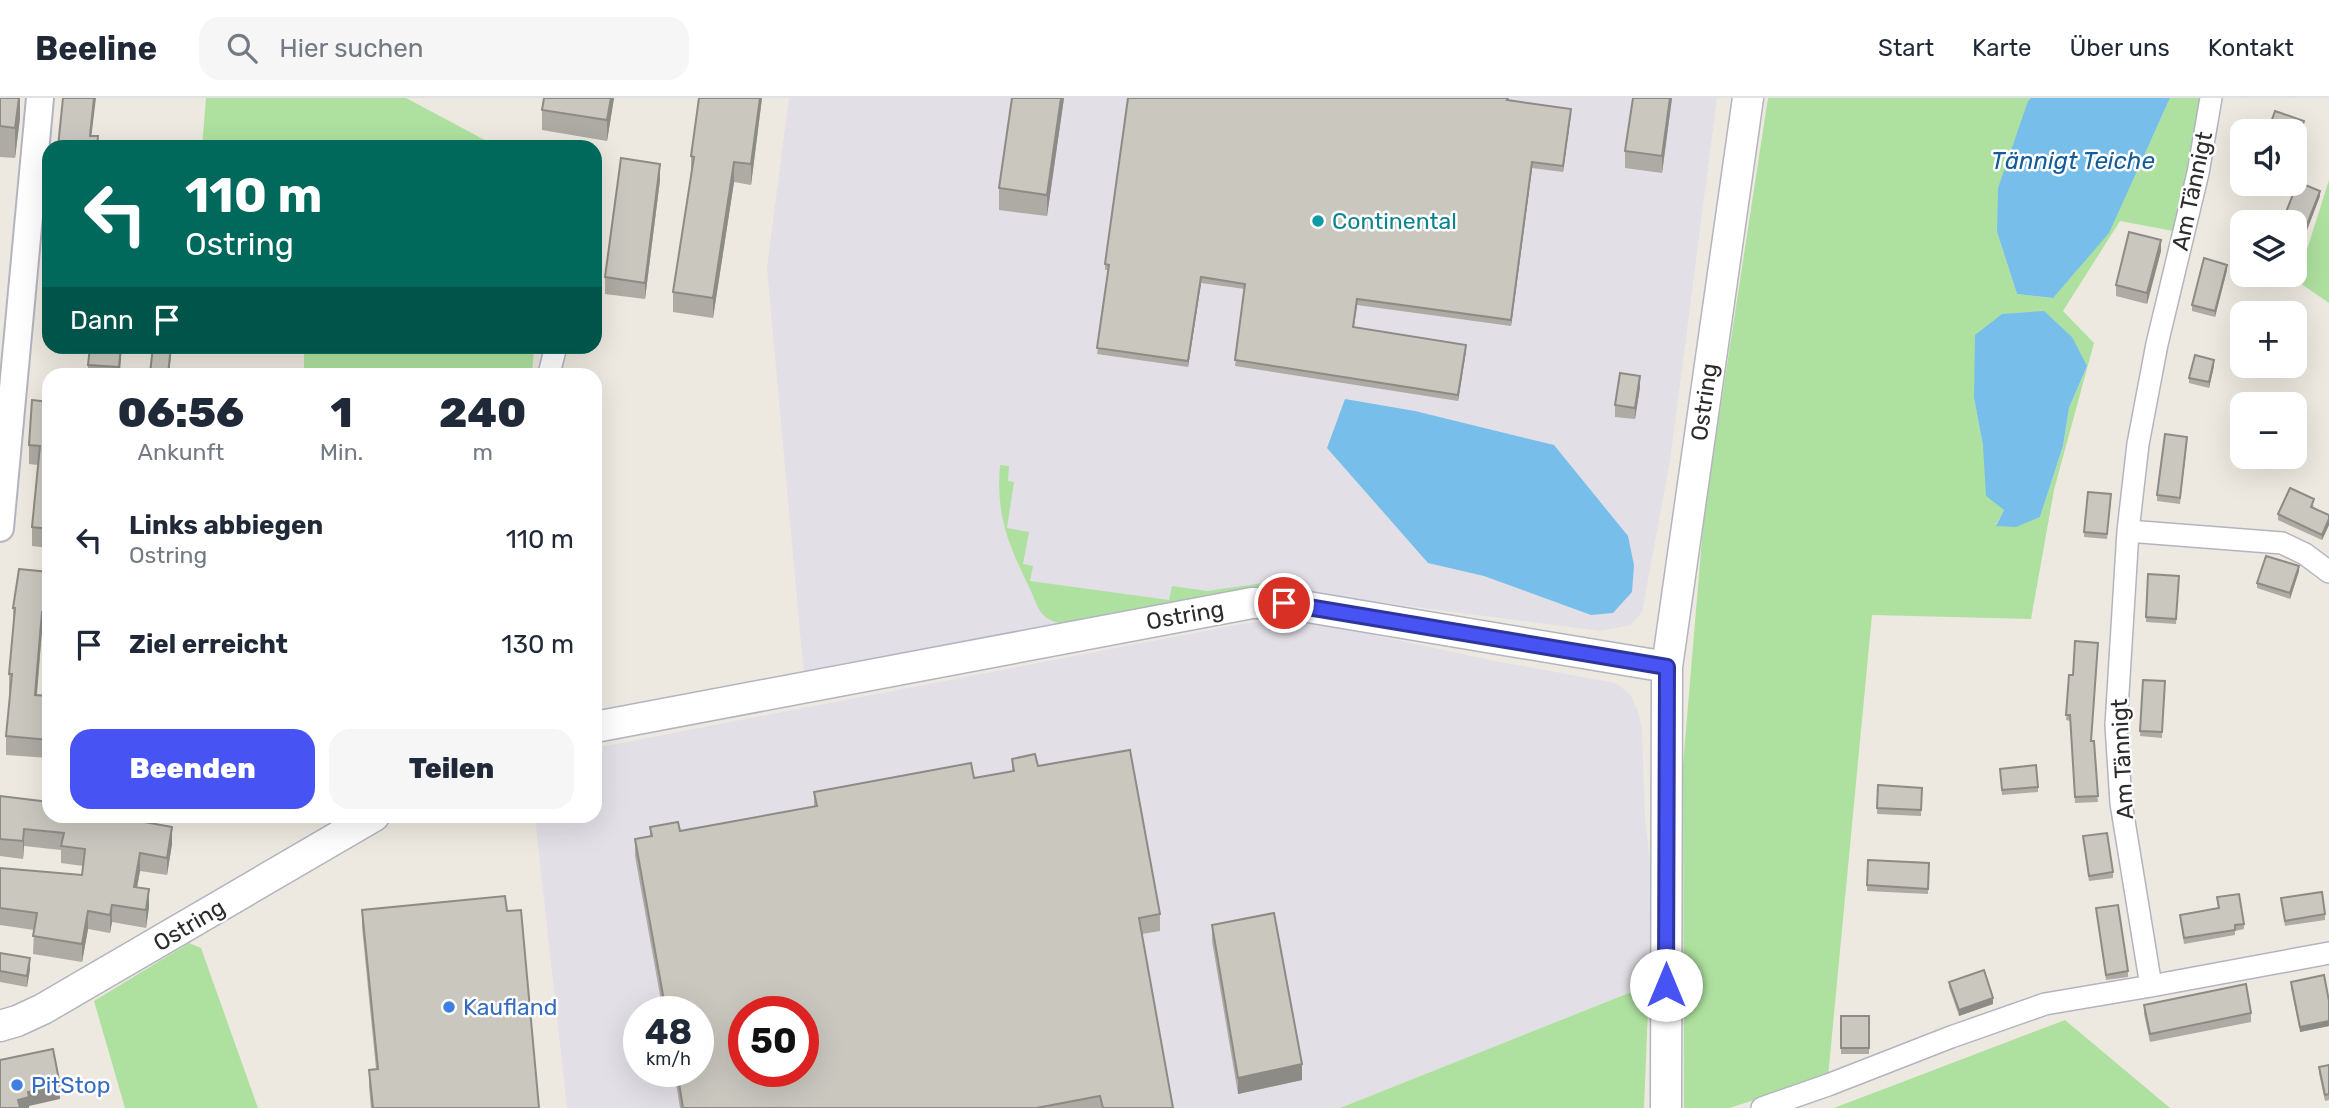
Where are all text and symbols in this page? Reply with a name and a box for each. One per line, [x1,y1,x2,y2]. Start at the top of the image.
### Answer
search box [199,17,689,80]
text: Beeline [35,29,157,68]
icon: search [223,29,261,67]
text: Hier suchen [279,33,424,64]
text: Start [1878,34,1934,62]
text: Karte [1972,34,2032,62]
text: Über uns [2070,34,2170,62]
text: Kontakt [2208,34,2294,62]
map controls [2230,119,2307,469]
button: sound [2230,119,2307,196]
street label: Am Tännigt [2166,129,2218,253]
water label: Tännigt Teiche [1991,147,2155,175]
text: 110 m [185,166,322,224]
icon: left [70,168,161,259]
place label: Continental [1332,207,1457,235]
button: layers [2230,210,2307,287]
marker: Continental [1310,213,1326,229]
text: Ostring [185,225,294,263]
icon: arrive [148,301,186,339]
button: + [2230,301,2307,378]
text: Dann [70,305,134,336]
street label: Ostring [1685,361,1723,443]
text: 06:56 [118,388,244,438]
text: 1 [331,388,353,438]
text: 240 [439,388,526,438]
button: − [2230,392,2307,469]
text: Ankunft [138,438,224,466]
text: Min. [320,438,363,466]
text: m [472,438,493,466]
text: Links abbiegen [129,510,323,541]
icon: left [70,521,108,559]
text: 110 m [506,524,574,555]
text: Ostring [129,541,207,569]
pin [1254,573,1314,633]
icon: arrive [1265,584,1303,622]
street label: Ostring [1144,594,1226,636]
icon: arrive [70,626,108,664]
text: Ziel erreicht [129,629,288,660]
text: 130 m [501,629,574,660]
street label: Am Tännigt [2105,698,2139,820]
button: Beenden [70,729,315,809]
button: Teilen [329,729,574,809]
street label: Ostring [148,893,230,957]
position arrow [1629,948,1703,1022]
place label: Kaufland [463,993,557,1021]
speed limit sign: 50 [728,996,819,1087]
marker: Kaufland [441,999,457,1015]
text: 48 [645,1011,692,1053]
text: km/h [646,1048,691,1070]
place label: PitStop [31,1071,111,1099]
marker: PitStop [9,1077,25,1093]

